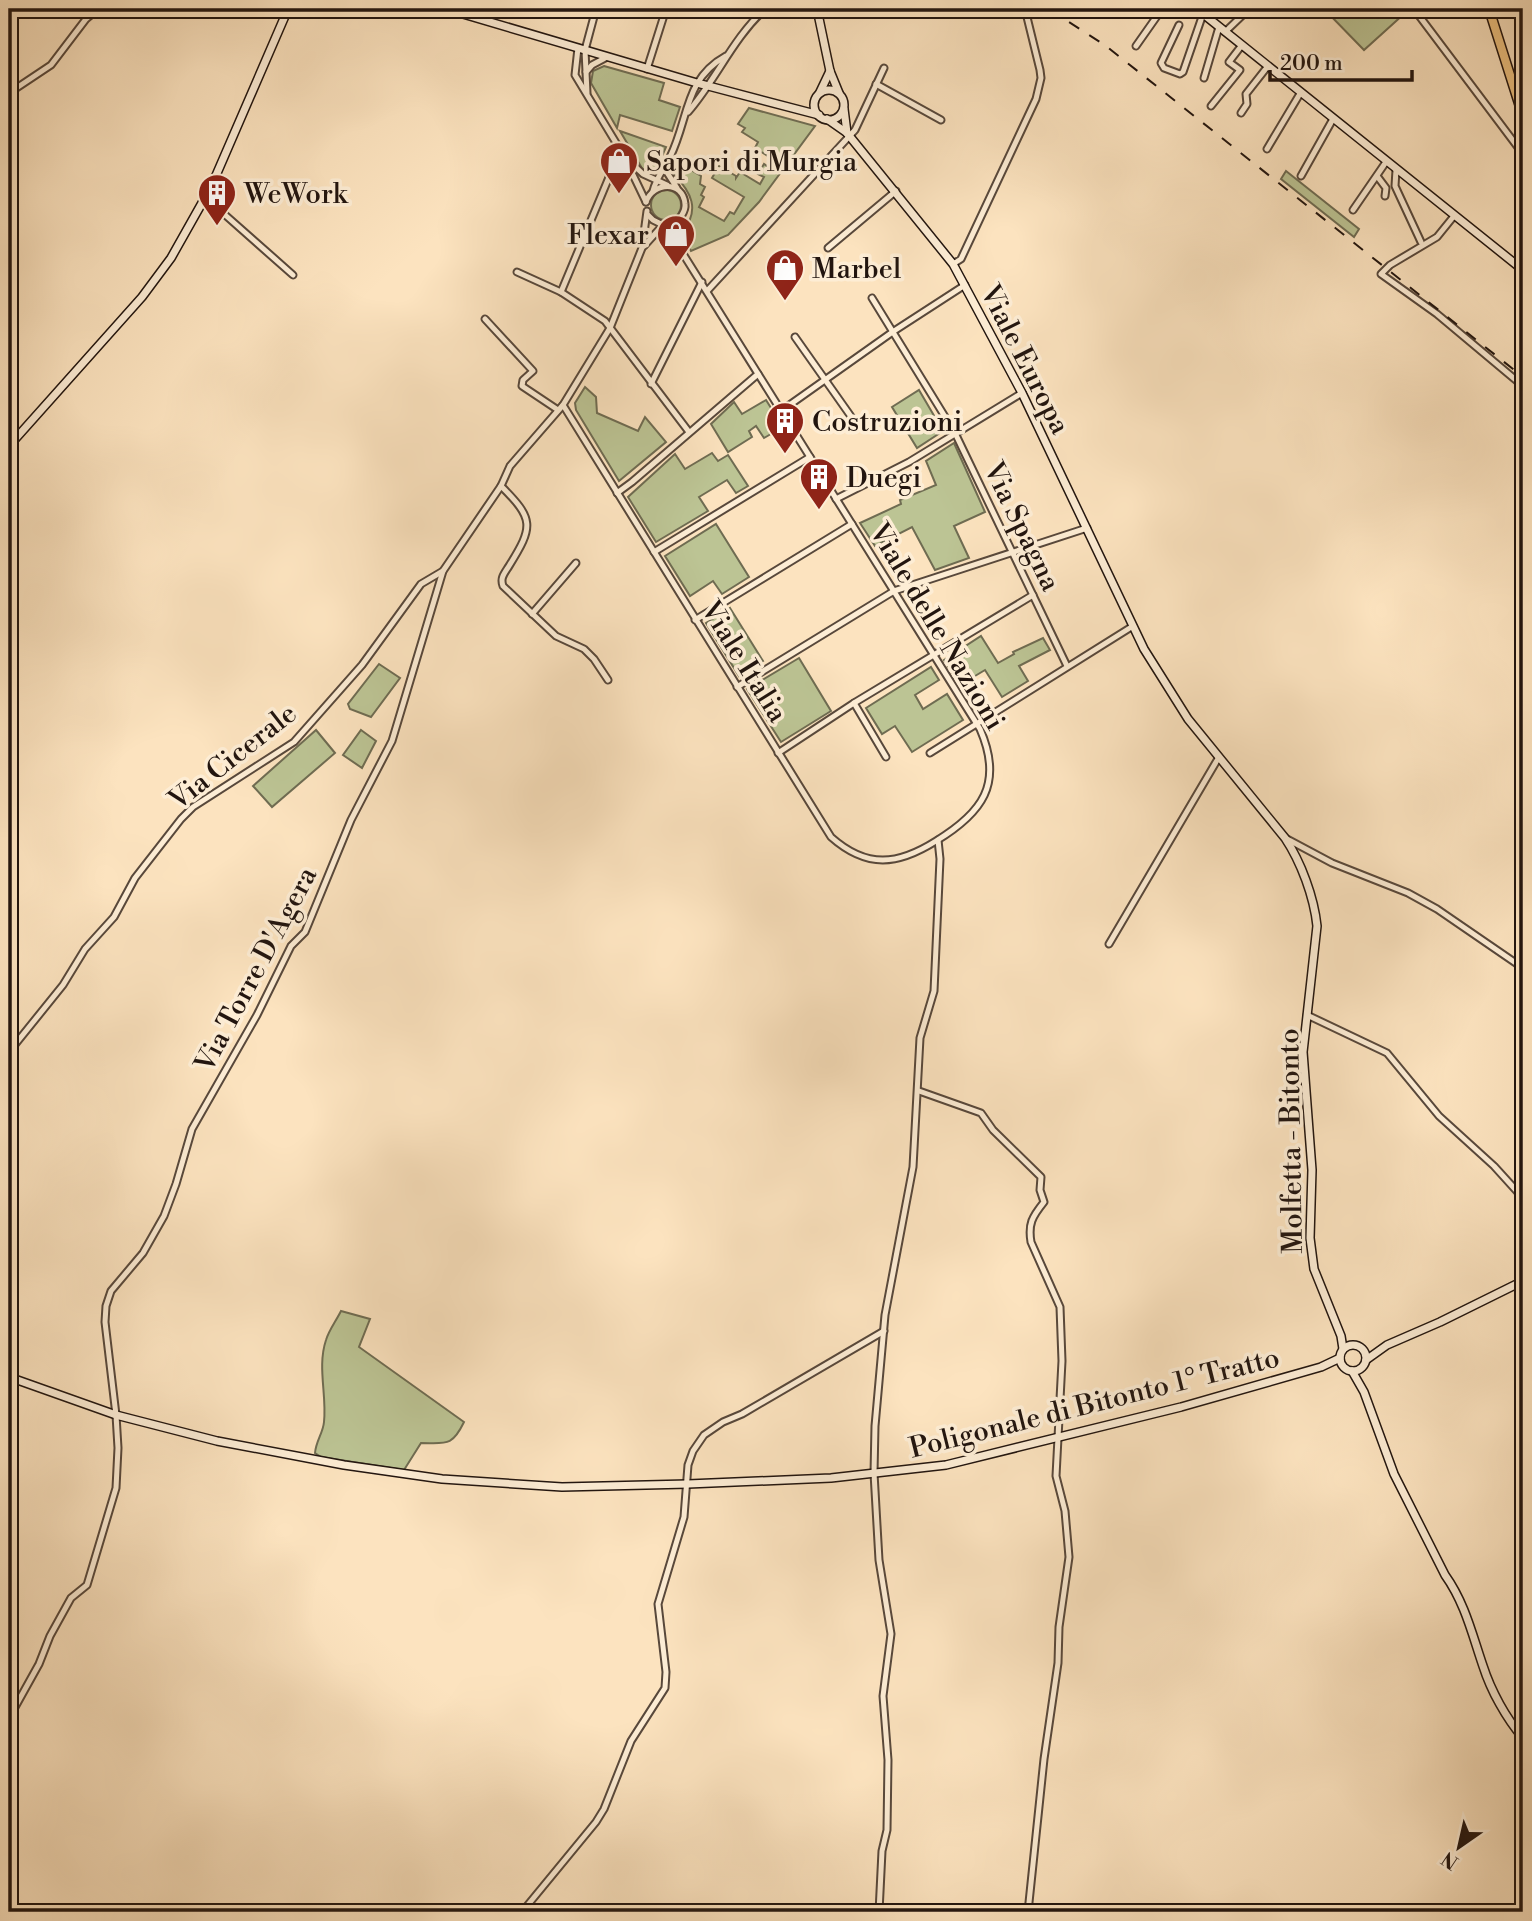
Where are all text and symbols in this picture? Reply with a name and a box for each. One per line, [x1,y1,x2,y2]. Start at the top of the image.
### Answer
scale bar [1270,38,1411,82]
text: 200 m [1280,51,1343,77]
shop icon: Sapori di Murgia [598,140,640,195]
place label: Sapori di Murgia [646,145,858,180]
building icon: WeWork [196,172,238,227]
place label: WeWork [243,177,349,212]
shop icon: Flexar [655,213,697,268]
place label: Flexar [567,218,649,253]
shop icon: Marbel [764,247,806,302]
place label: Marbel [812,252,901,287]
street label: Viale Europa [972,278,1078,441]
building icon: Costruzioni [764,400,806,455]
place label: Costruzioni [812,405,963,440]
street label: Via Spagna [975,455,1068,598]
building icon: Duegi [798,456,840,511]
place label: Duegi [846,461,922,496]
street label: Viale delle Nazioni [861,516,1012,737]
street label: Viale Italia [692,594,795,730]
street label: Via Cicerale [161,696,304,819]
street label: Via Torre D'Agera [187,860,326,1079]
street label: Molfetta - Bitonto [1272,1028,1311,1254]
street label: Poligonale di Bitonto 1° Tratto [906,1340,1283,1466]
north arrow [1424,1812,1494,1882]
text: N [1437,1846,1463,1874]

